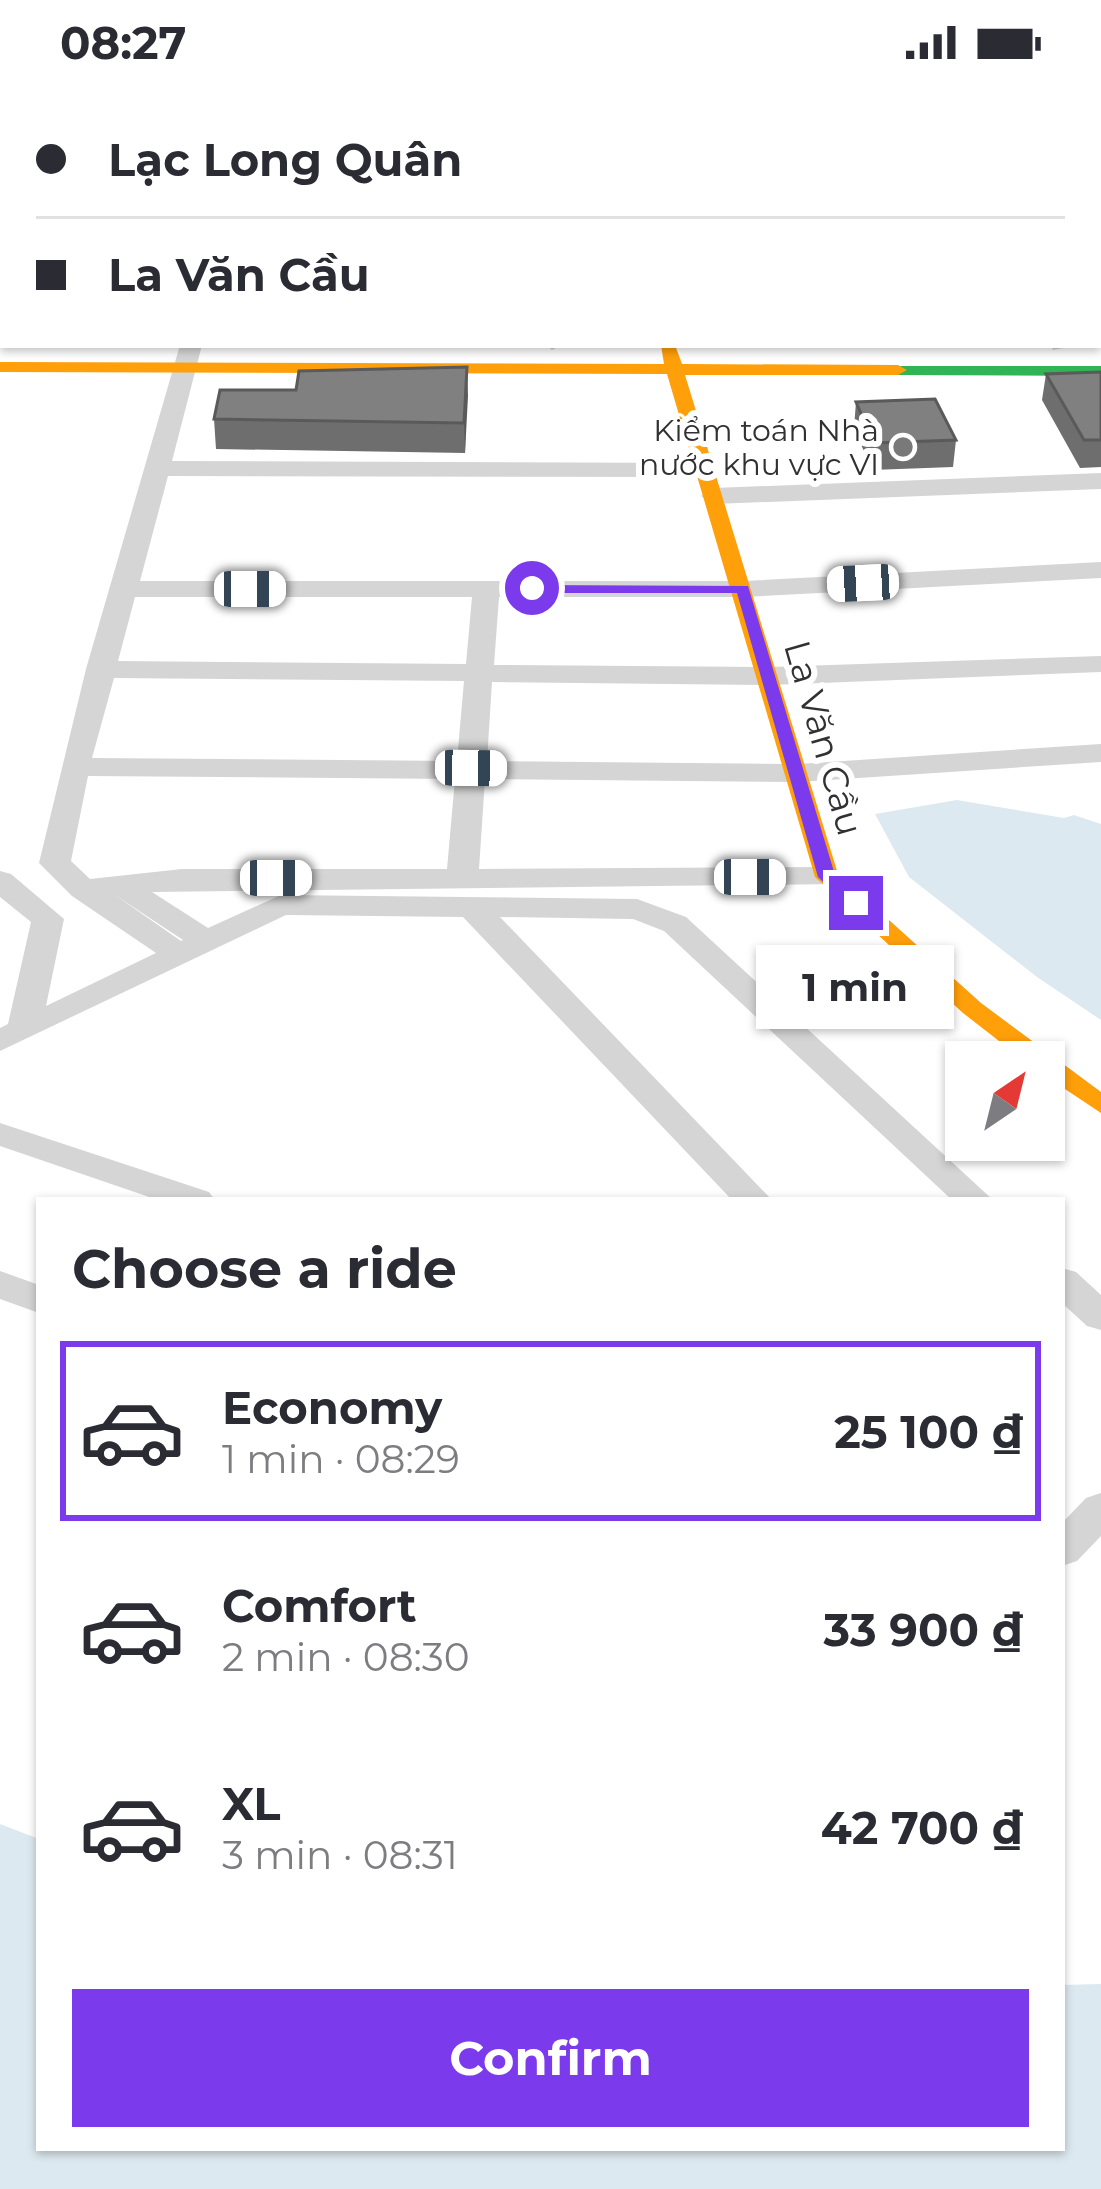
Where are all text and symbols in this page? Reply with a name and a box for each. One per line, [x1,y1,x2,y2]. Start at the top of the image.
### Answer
text: 08:27 [60,15,187,70]
text: Lạc Long Quân [108,132,462,187]
text: La Văn Cầu [108,247,370,302]
place label: Kiểm toán Nhà nước khu vực VI [639,412,879,483]
marker: Kiểm toán Nhà nước khu vực VI [890,434,916,460]
route start [505,561,559,615]
car [826,563,900,603]
car [214,571,286,607]
street label: La Văn Cầu [775,635,873,841]
car [435,749,507,787]
car [714,859,786,895]
car [240,860,312,896]
route end [829,876,883,930]
callout: 1 min [757,945,955,1029]
text: 1 min [802,963,908,1011]
north arrow [945,1041,1065,1161]
map controls [945,1041,1065,1161]
text: Choose a ride [72,1236,457,1302]
icon: car [78,1377,186,1485]
text: Economy [222,1380,442,1435]
text: 25 100 ₫ [834,1404,1023,1459]
text: 1 min · 08:29 [222,1435,460,1483]
icon: car [78,1575,186,1683]
text: Comfort [222,1578,417,1633]
text: 33 900 ₫ [824,1602,1023,1657]
text: 2 min · 08:30 [222,1633,470,1681]
icon: car [78,1773,186,1881]
text: XL [222,1776,280,1831]
text: 42 700 ₫ [821,1800,1023,1855]
text: 3 min · 08:31 [222,1831,458,1879]
button: Confirm [72,1989,1029,2127]

